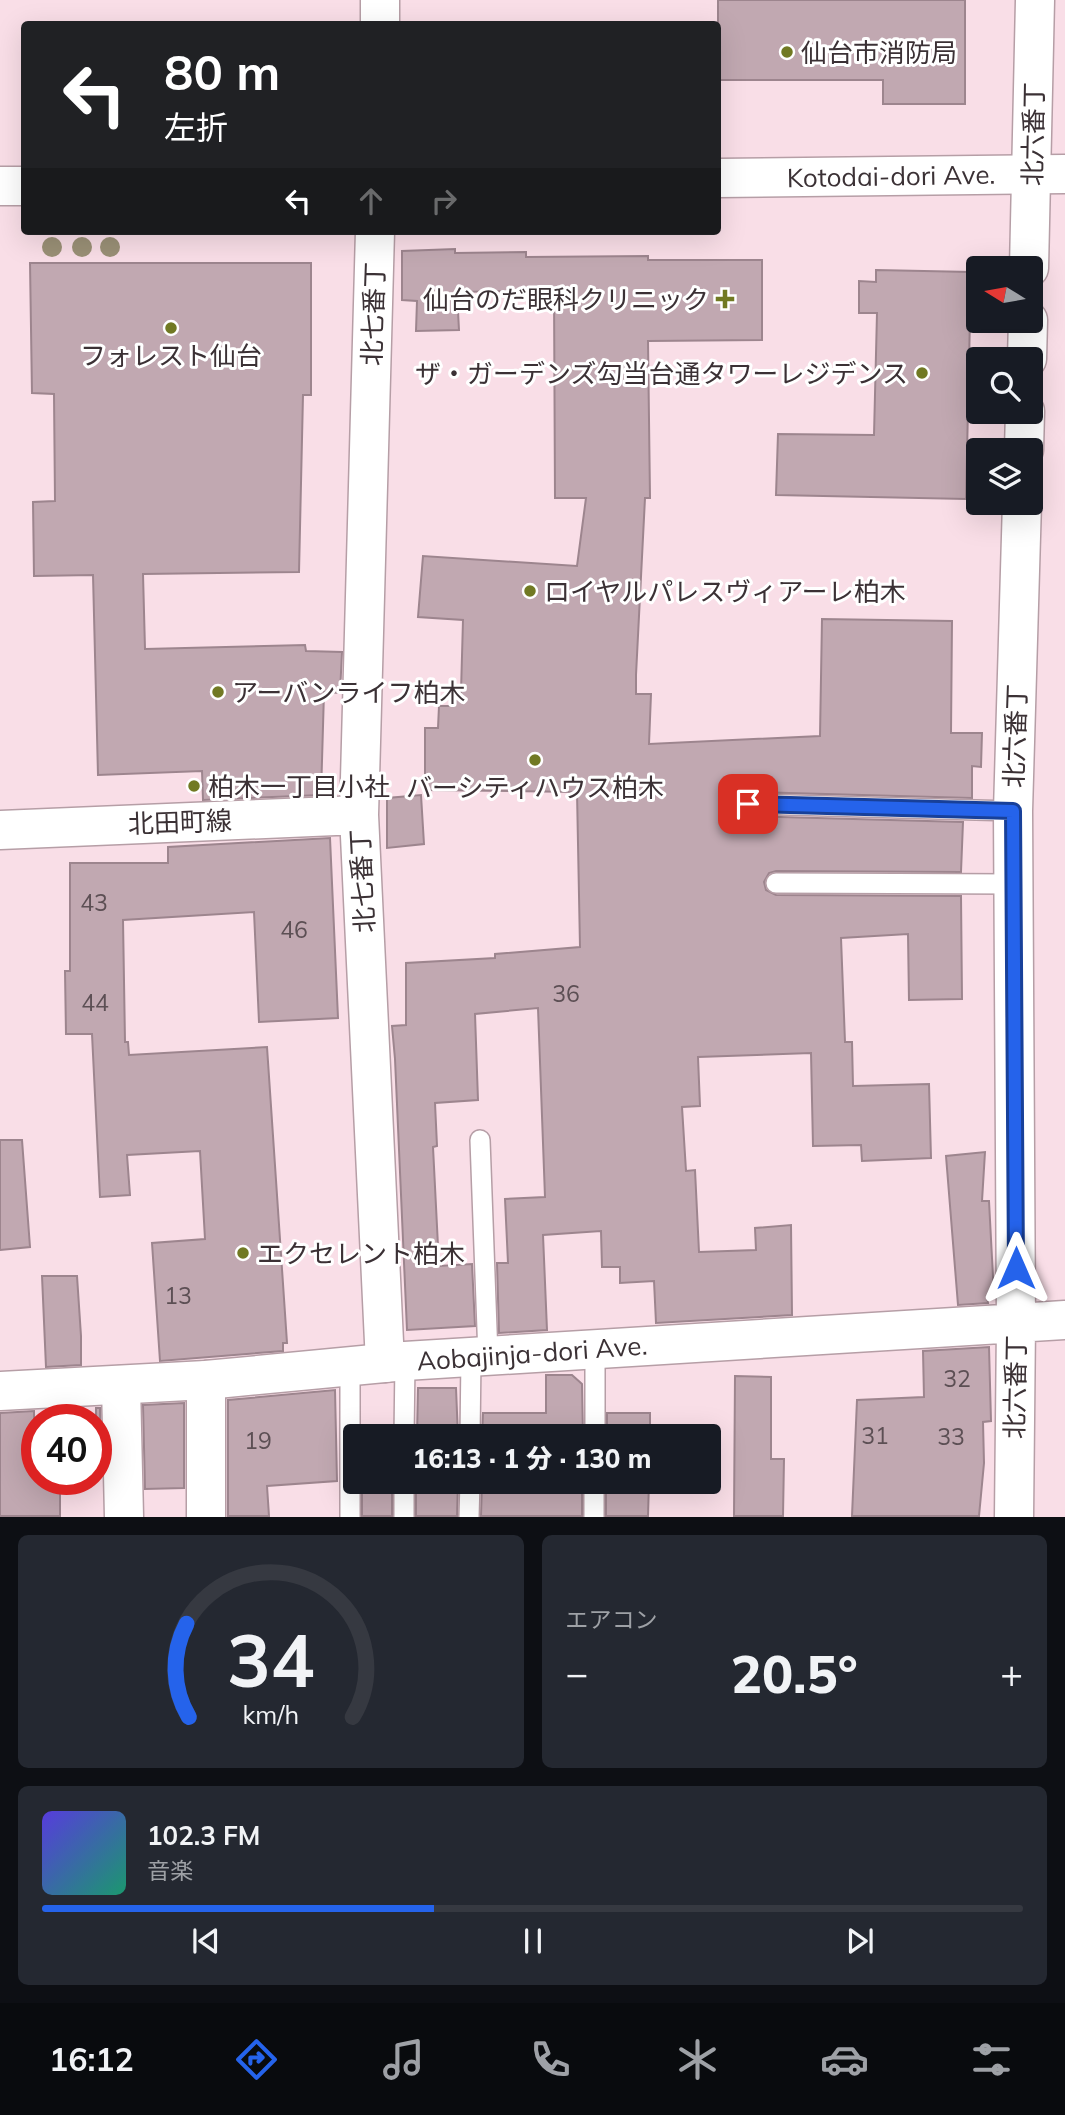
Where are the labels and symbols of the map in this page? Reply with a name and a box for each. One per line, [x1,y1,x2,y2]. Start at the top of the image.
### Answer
place label: 仙台市消防局 [801,36,957,69]
marker: 仙台市消防局 [779,44,795,60]
street label: 北六番丁 [1016,82,1050,186]
street label: Kotodai-dori Ave. [786,158,996,194]
north arrow [966,256,1043,332]
street label: 北七番丁 [355,261,391,367]
place label: 仙台のだ眼科クリニック [423,283,709,316]
marker: 仙台のだ眼科クリニック [715,289,735,309]
marker: フォレスト仙台 [163,320,179,336]
place label: フォレスト仙台 [80,339,262,372]
place label: ザ・ガーデンズ勾当台通タワーレジデンス [415,357,908,390]
marker: ザ・ガーデンズ勾当台通タワーレジデンス [914,365,930,381]
place label: ロイヤルパレスヴィアーレ柏木 [544,575,906,608]
marker: ロイヤルパレスヴィアーレ柏木 [522,583,538,599]
place label: アーバンライフ柏木 [232,676,465,709]
street label: 北六番丁 [997,683,1033,789]
marker: アーバンライフ柏木 [210,684,226,700]
marker: バーシティハウス柏木 [527,752,543,768]
place label: 柏木一丁目小社 [208,770,390,803]
place label: バーシティハウス柏木 [406,771,664,804]
pin [718,774,778,834]
marker: 柏木一丁目小社 [186,778,202,794]
street label: 北田町線 [127,804,233,840]
street label: 北七番丁 [343,828,381,934]
house number: 43 [80,888,108,917]
house number: 46 [280,915,308,944]
house number: 36 [552,979,580,1008]
house number: 44 [81,988,109,1017]
position arrow [979,1231,1053,1305]
place label: エクセレント柏木 [257,1237,465,1270]
marker: エクセレント柏木 [235,1245,251,1261]
house number: 13 [164,1281,192,1310]
street label: Aobajinja-dori Ave. [416,1328,648,1378]
street label: 北六番丁 [998,1335,1032,1439]
house number: 32 [943,1364,971,1393]
speed limit sign: 40 [21,1404,112,1495]
house number: 31 [861,1421,889,1450]
house number: 33 [937,1422,965,1451]
house number: 19 [244,1426,272,1455]

